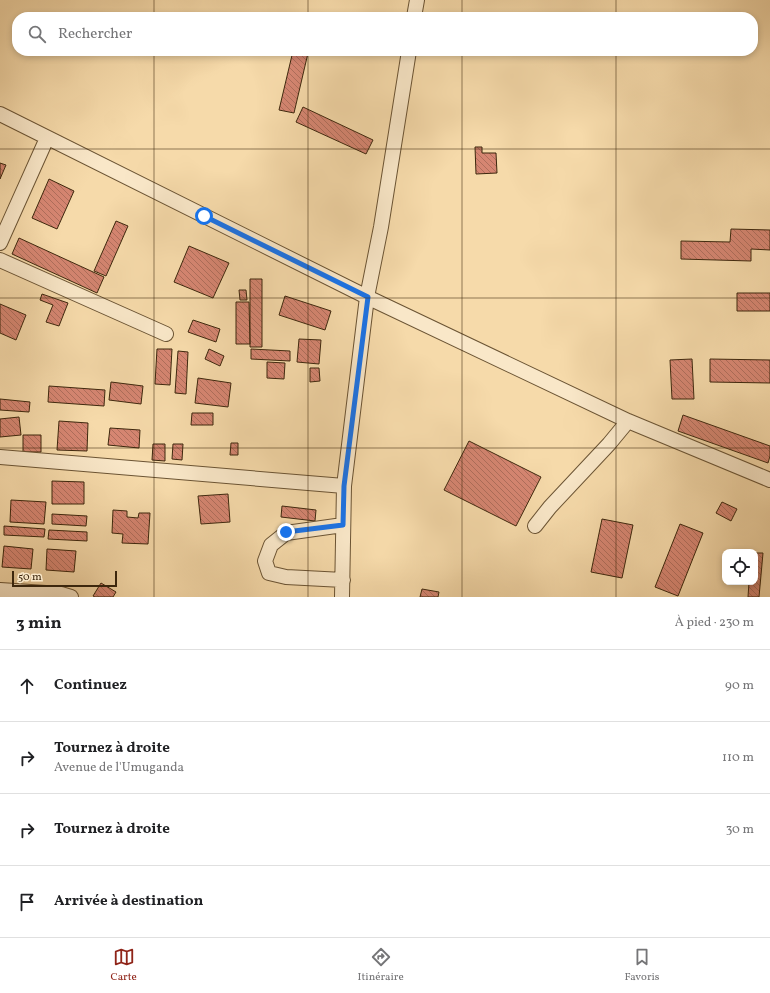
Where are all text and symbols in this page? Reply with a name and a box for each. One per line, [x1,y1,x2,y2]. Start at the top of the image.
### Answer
search box [12,12,758,56]
icon: search [26,23,48,45]
text: Rechercher [58,24,132,45]
route start [195,207,213,225]
route end [277,523,295,541]
map controls [722,549,758,585]
button: locate [722,549,758,585]
scale bar [12,569,117,588]
text: 50 m [18,570,42,585]
text: 3 min [16,612,62,635]
text: À pied · 230 m [675,614,754,632]
icon: ahead [16,675,38,697]
text: Continuez [54,675,127,696]
text: 90 m [725,677,754,695]
text: Tournez à droite [54,738,170,759]
icon: right [16,747,38,769]
text: 110 m [722,749,754,767]
text: Avenue de l'Umuganda [54,759,184,777]
icon: right [16,819,38,841]
text: Tournez à droite [54,819,170,840]
text: 30 m [726,821,754,839]
icon: arrive [16,891,38,913]
text: Arrivée à destination [54,891,203,912]
tab: Carte [110,946,137,985]
tab: Itinéraire [358,946,404,985]
tab: Favoris [625,946,660,985]

